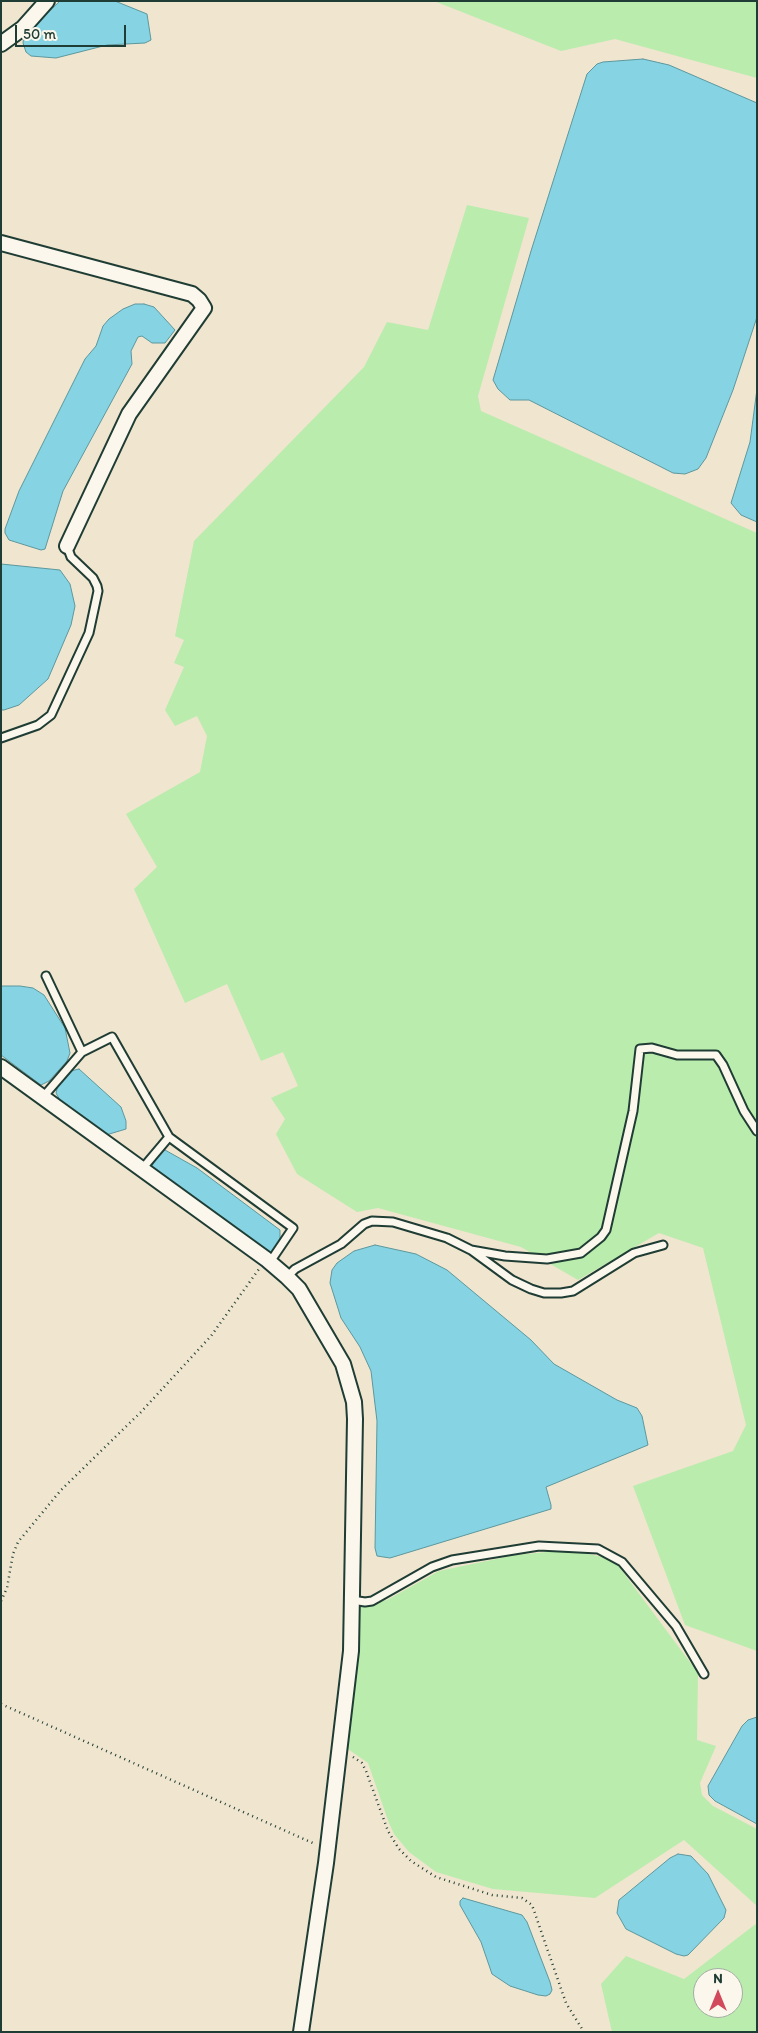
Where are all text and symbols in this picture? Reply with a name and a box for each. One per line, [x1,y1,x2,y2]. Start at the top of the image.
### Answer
scale bar [18,15,129,47]
text: 50 m [23,25,56,43]
north arrow [693,1968,743,2018]
text: N [713,1970,723,1987]

